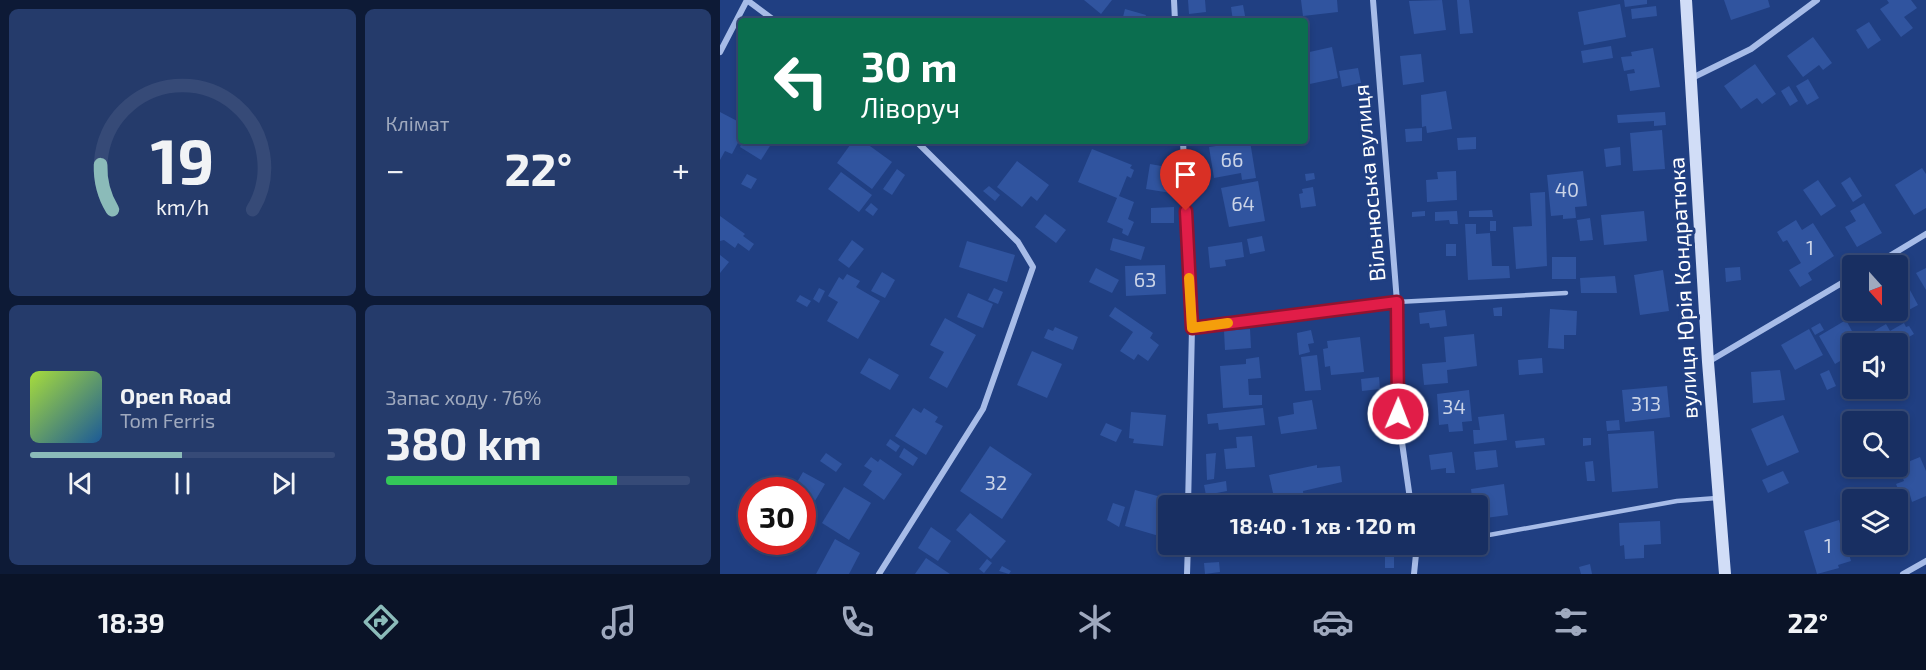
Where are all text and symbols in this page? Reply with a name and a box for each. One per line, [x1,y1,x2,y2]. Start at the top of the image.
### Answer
text: 30 m [861,40,957,90]
icon: left [762,42,840,120]
street label: Вільнюська вулиця [1346,83,1391,283]
text: Ліворуч [861,91,960,123]
text: Клімат [386,111,450,135]
text: 19 [150,122,214,197]
text: 22° [504,141,572,195]
house number: 66 [1221,147,1243,171]
text: − [386,149,405,189]
text: + [672,149,690,189]
pin [1160,149,1211,211]
street label: вулиця Юрія Кондратюка [1662,156,1703,420]
icon: arrive [1169,158,1202,191]
house number: 40 [1555,177,1579,201]
house number: 64 [1231,191,1255,215]
text: km/h [156,194,209,219]
house number: 1 [1806,235,1814,259]
north arrow [1842,255,1908,321]
map controls [1842,255,1908,555]
house number: 63 [1134,267,1156,291]
button: sound [1842,333,1908,399]
text: Open Road [120,382,232,408]
position arrow [1366,382,1430,446]
text: Запас ходу · 76% [386,385,541,409]
house number: 313 [1631,391,1661,415]
house number: 34 [1442,394,1466,418]
text: Tom Ferris [120,408,215,432]
button: search [1842,411,1908,477]
text: 380 km [386,415,542,469]
icon: previous [64,467,97,500]
icon: pause [166,467,199,500]
icon: next [267,467,300,500]
house number: 32 [985,470,1007,494]
speed limit sign: 30 [738,477,816,555]
button: layers [1842,489,1908,555]
text: 18:40 · 1 хв · 120 m [1230,512,1416,538]
house number: 1 [1824,533,1832,557]
icon: directions [360,601,402,643]
icon: music [598,601,640,643]
icon: phone [836,601,878,643]
icon: climate [1074,601,1116,643]
icon: car [1312,601,1354,643]
icon: filters [1550,601,1592,643]
text: 18:39 [98,606,165,638]
text: 22° [1787,606,1828,638]

